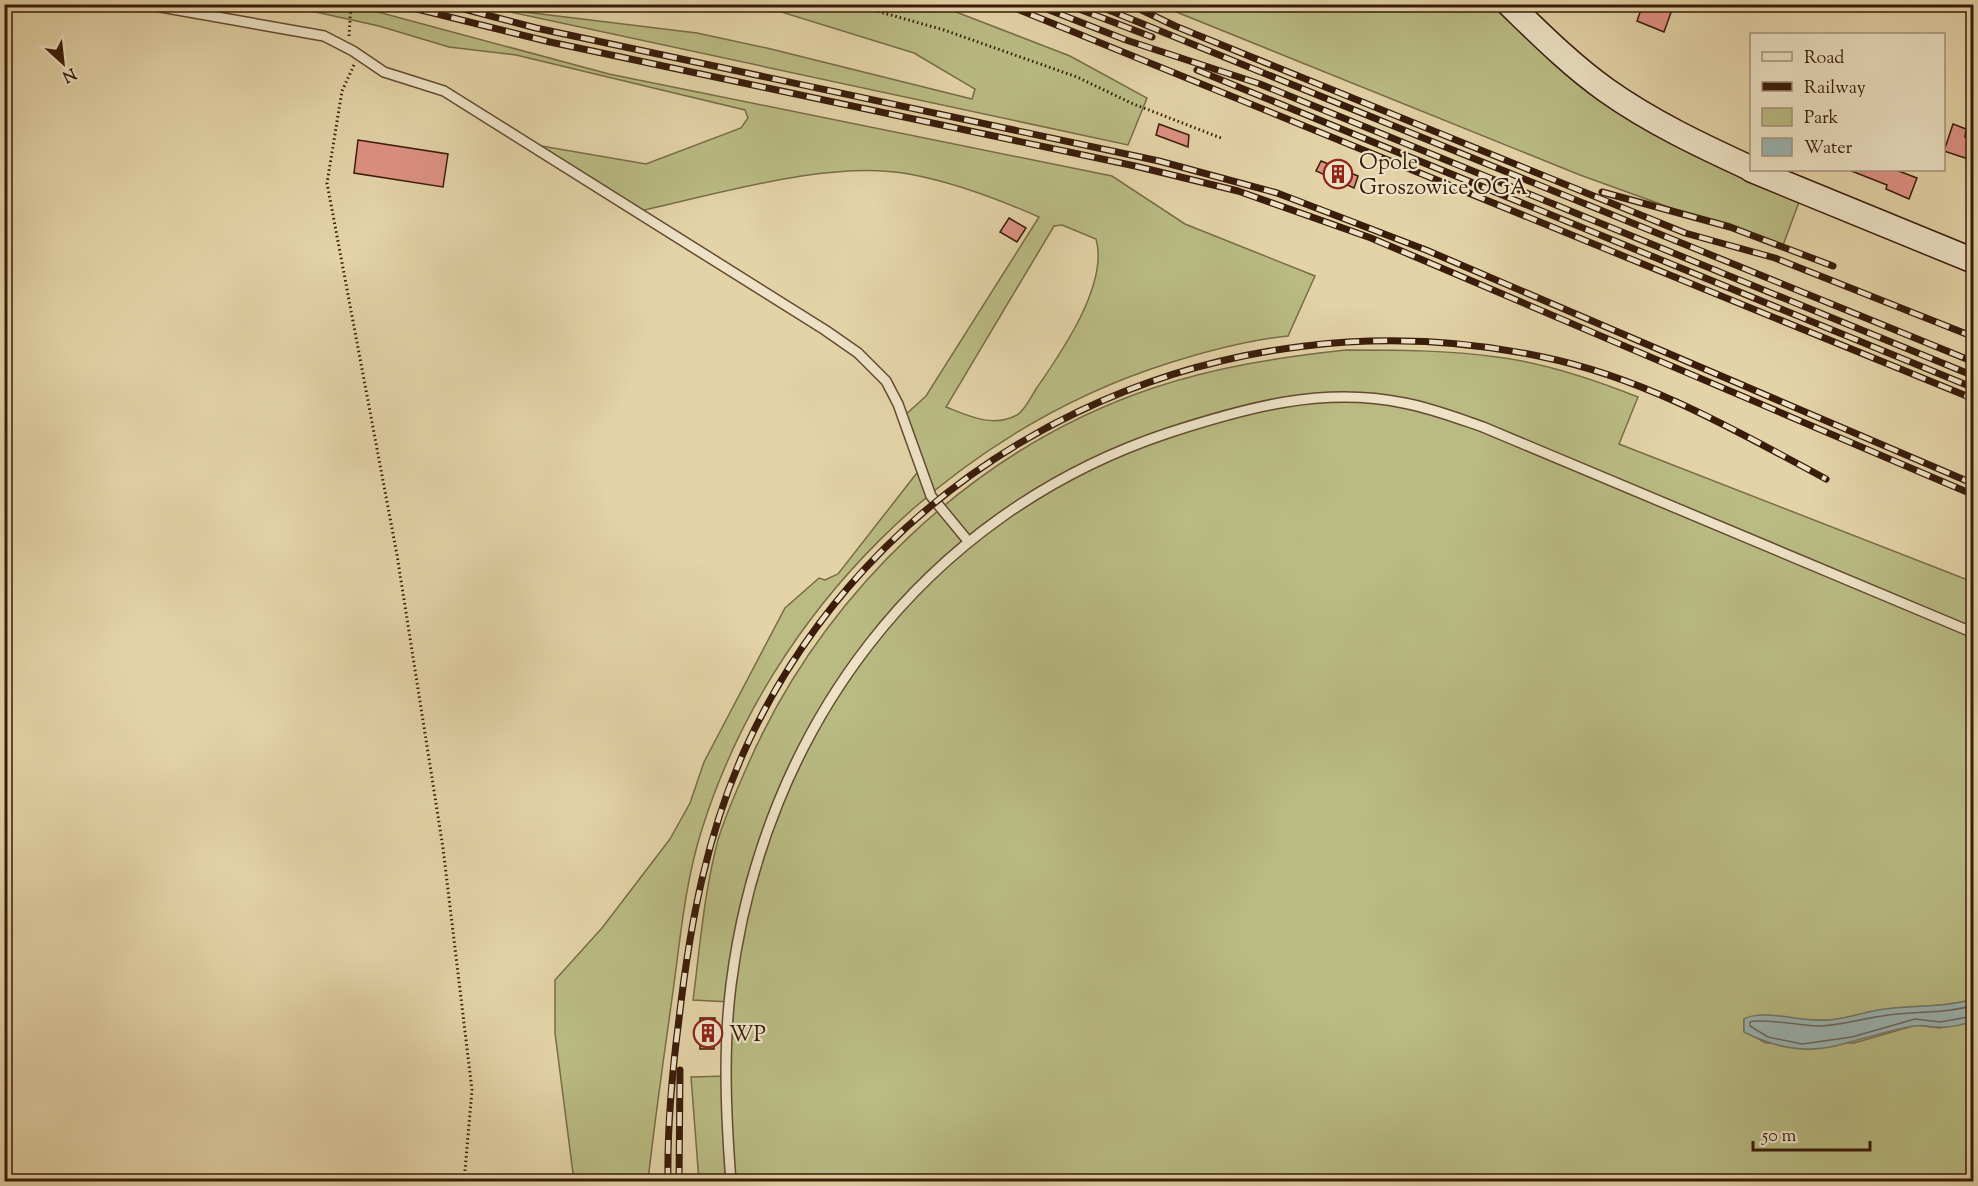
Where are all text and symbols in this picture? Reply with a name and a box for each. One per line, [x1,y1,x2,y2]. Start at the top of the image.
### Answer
north arrow [33,33,93,93]
legend [1750,33,1945,171]
text: Road [1804,46,1844,72]
text: N [58,61,80,87]
text: Railway [1804,76,1866,102]
text: Park [1804,106,1839,132]
text: Water [1804,136,1853,162]
place label: Opole Groszowice OGA [1359,148,1528,205]
building icon: Opole Groszowice OGA [1322,158,1354,190]
building icon: WP [692,1017,724,1049]
place label: WP [729,1020,766,1052]
scale bar [1753,1114,1870,1152]
text: 50 m [1761,1124,1797,1150]

